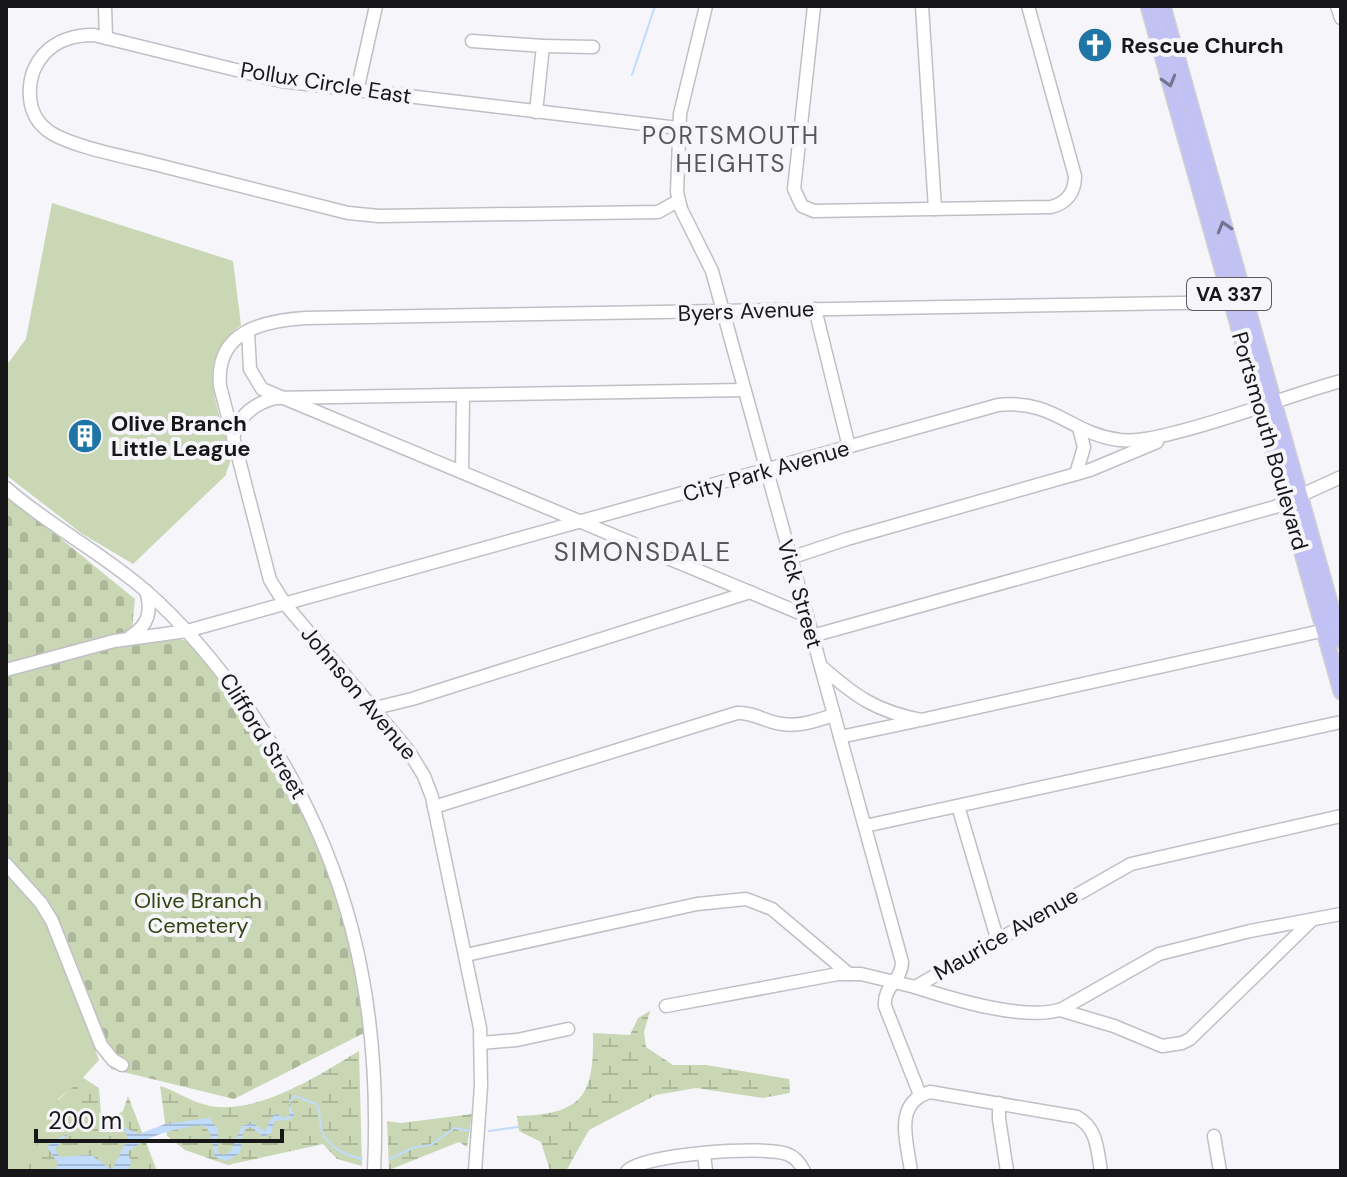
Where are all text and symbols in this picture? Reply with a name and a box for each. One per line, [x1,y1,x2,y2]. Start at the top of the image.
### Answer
church icon: Rescue Church [1076,26,1114,64]
place label: Rescue Church [1121,31,1284,60]
street label: Pollux Circle East [239,55,413,111]
one-way arrow [1160,74,1176,88]
district label: PORTSMOUTH HEIGHTS [642,120,820,179]
one-way arrow [1217,220,1234,234]
road number: VA 337 [1187,278,1271,310]
street label: Byers Avenue [677,294,815,328]
street label: Portsmouth Boulevard [1225,328,1315,554]
place label: Olive Branch Little League [111,409,250,463]
building icon: Olive Branch Little League [66,417,104,455]
street label: City Park Avenue [679,433,853,509]
district label: SIMONSDALE [554,535,732,569]
street label: Vick Street [771,536,829,652]
street label: Johnson Avenue [294,620,424,766]
street label: Clifford Street [213,668,313,804]
street label: Maurice Avenue [929,881,1083,987]
park label: Olive Branch Cemetery [134,886,262,940]
scale bar [36,1093,282,1143]
text: 200 m [48,1105,122,1136]

